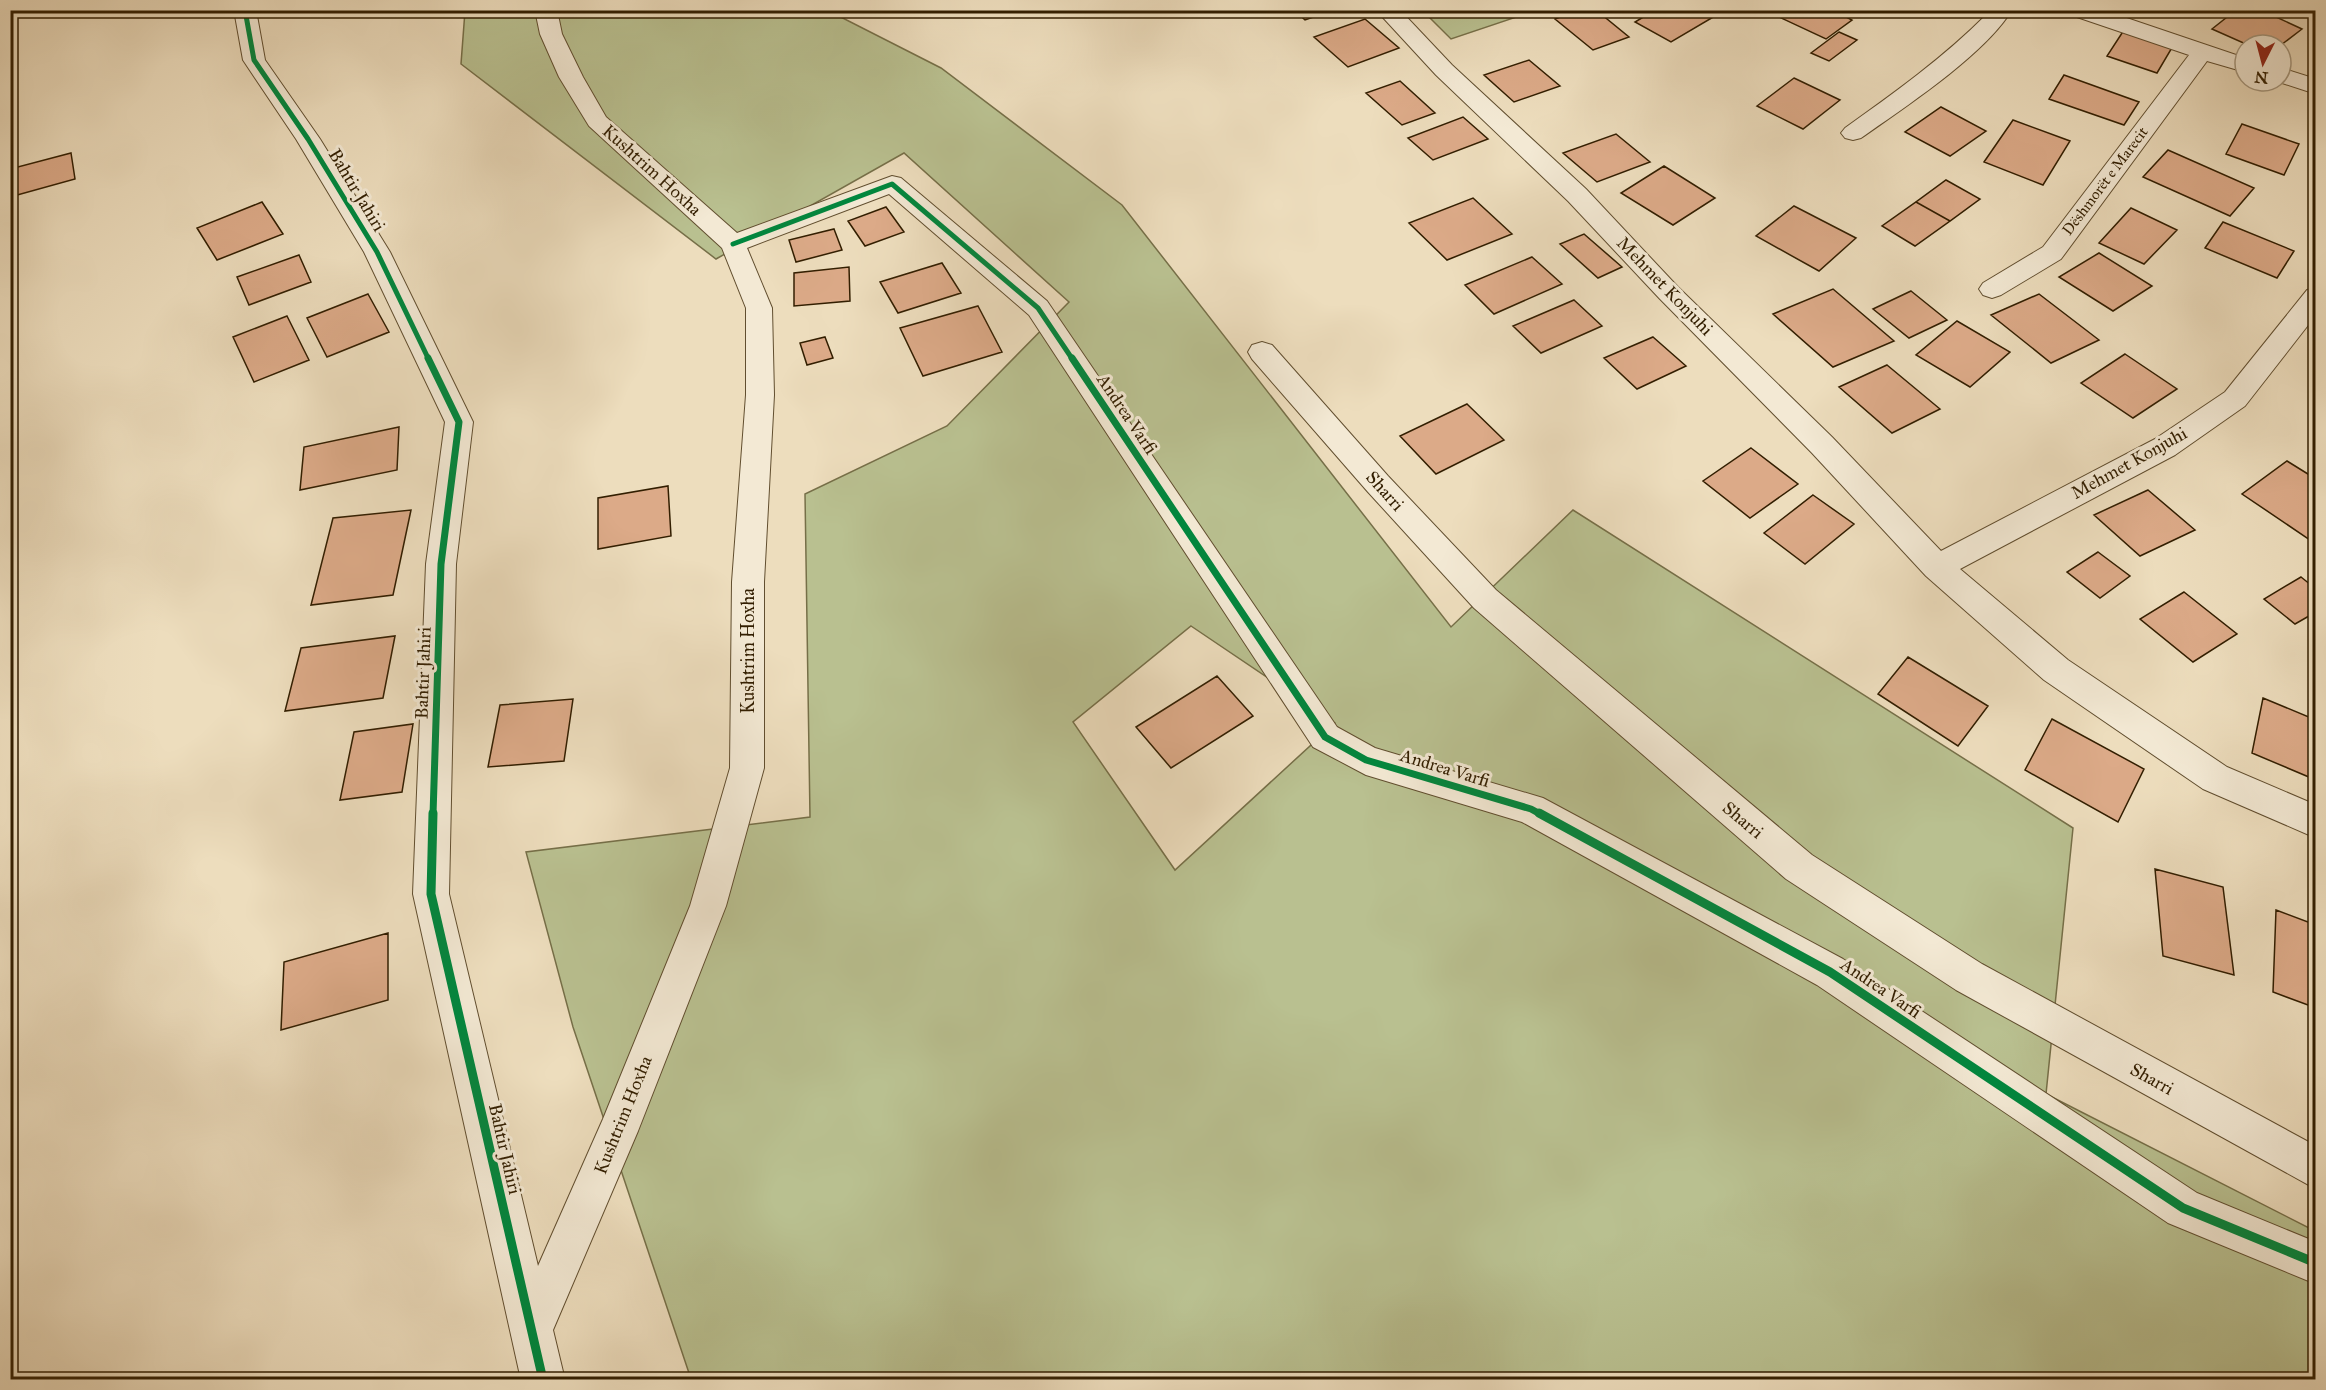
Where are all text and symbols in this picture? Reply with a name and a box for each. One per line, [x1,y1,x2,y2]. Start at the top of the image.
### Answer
north arrow [2233,33,2293,93]
text: N [2253,67,2269,88]
street label: Kushtrim Hoxha [598,120,706,220]
street label: Dëshmorët e Marecit [2058,123,2152,239]
street label: Bahtir Jahiri [323,145,390,236]
street label: Mehmet Konjuhi [1612,232,1718,340]
street label: Andrea Varfi [1091,369,1162,459]
street label: Mehmet Konjuhi [2067,422,2191,504]
street label: Sharri [1361,466,1409,516]
street label: Kushtrim Hoxha [737,588,759,714]
street label: Bahtir Jahiri [410,626,437,720]
street label: Andrea Varfi [1397,744,1493,792]
street label: Sharri [1718,797,1768,843]
street label: Andrea Varfi [1836,952,1926,1023]
street label: Kushtrim Hoxha [589,1052,657,1177]
street label: Sharri [2126,1058,2178,1100]
street label: Bahtir Jahiri [483,1101,526,1197]

